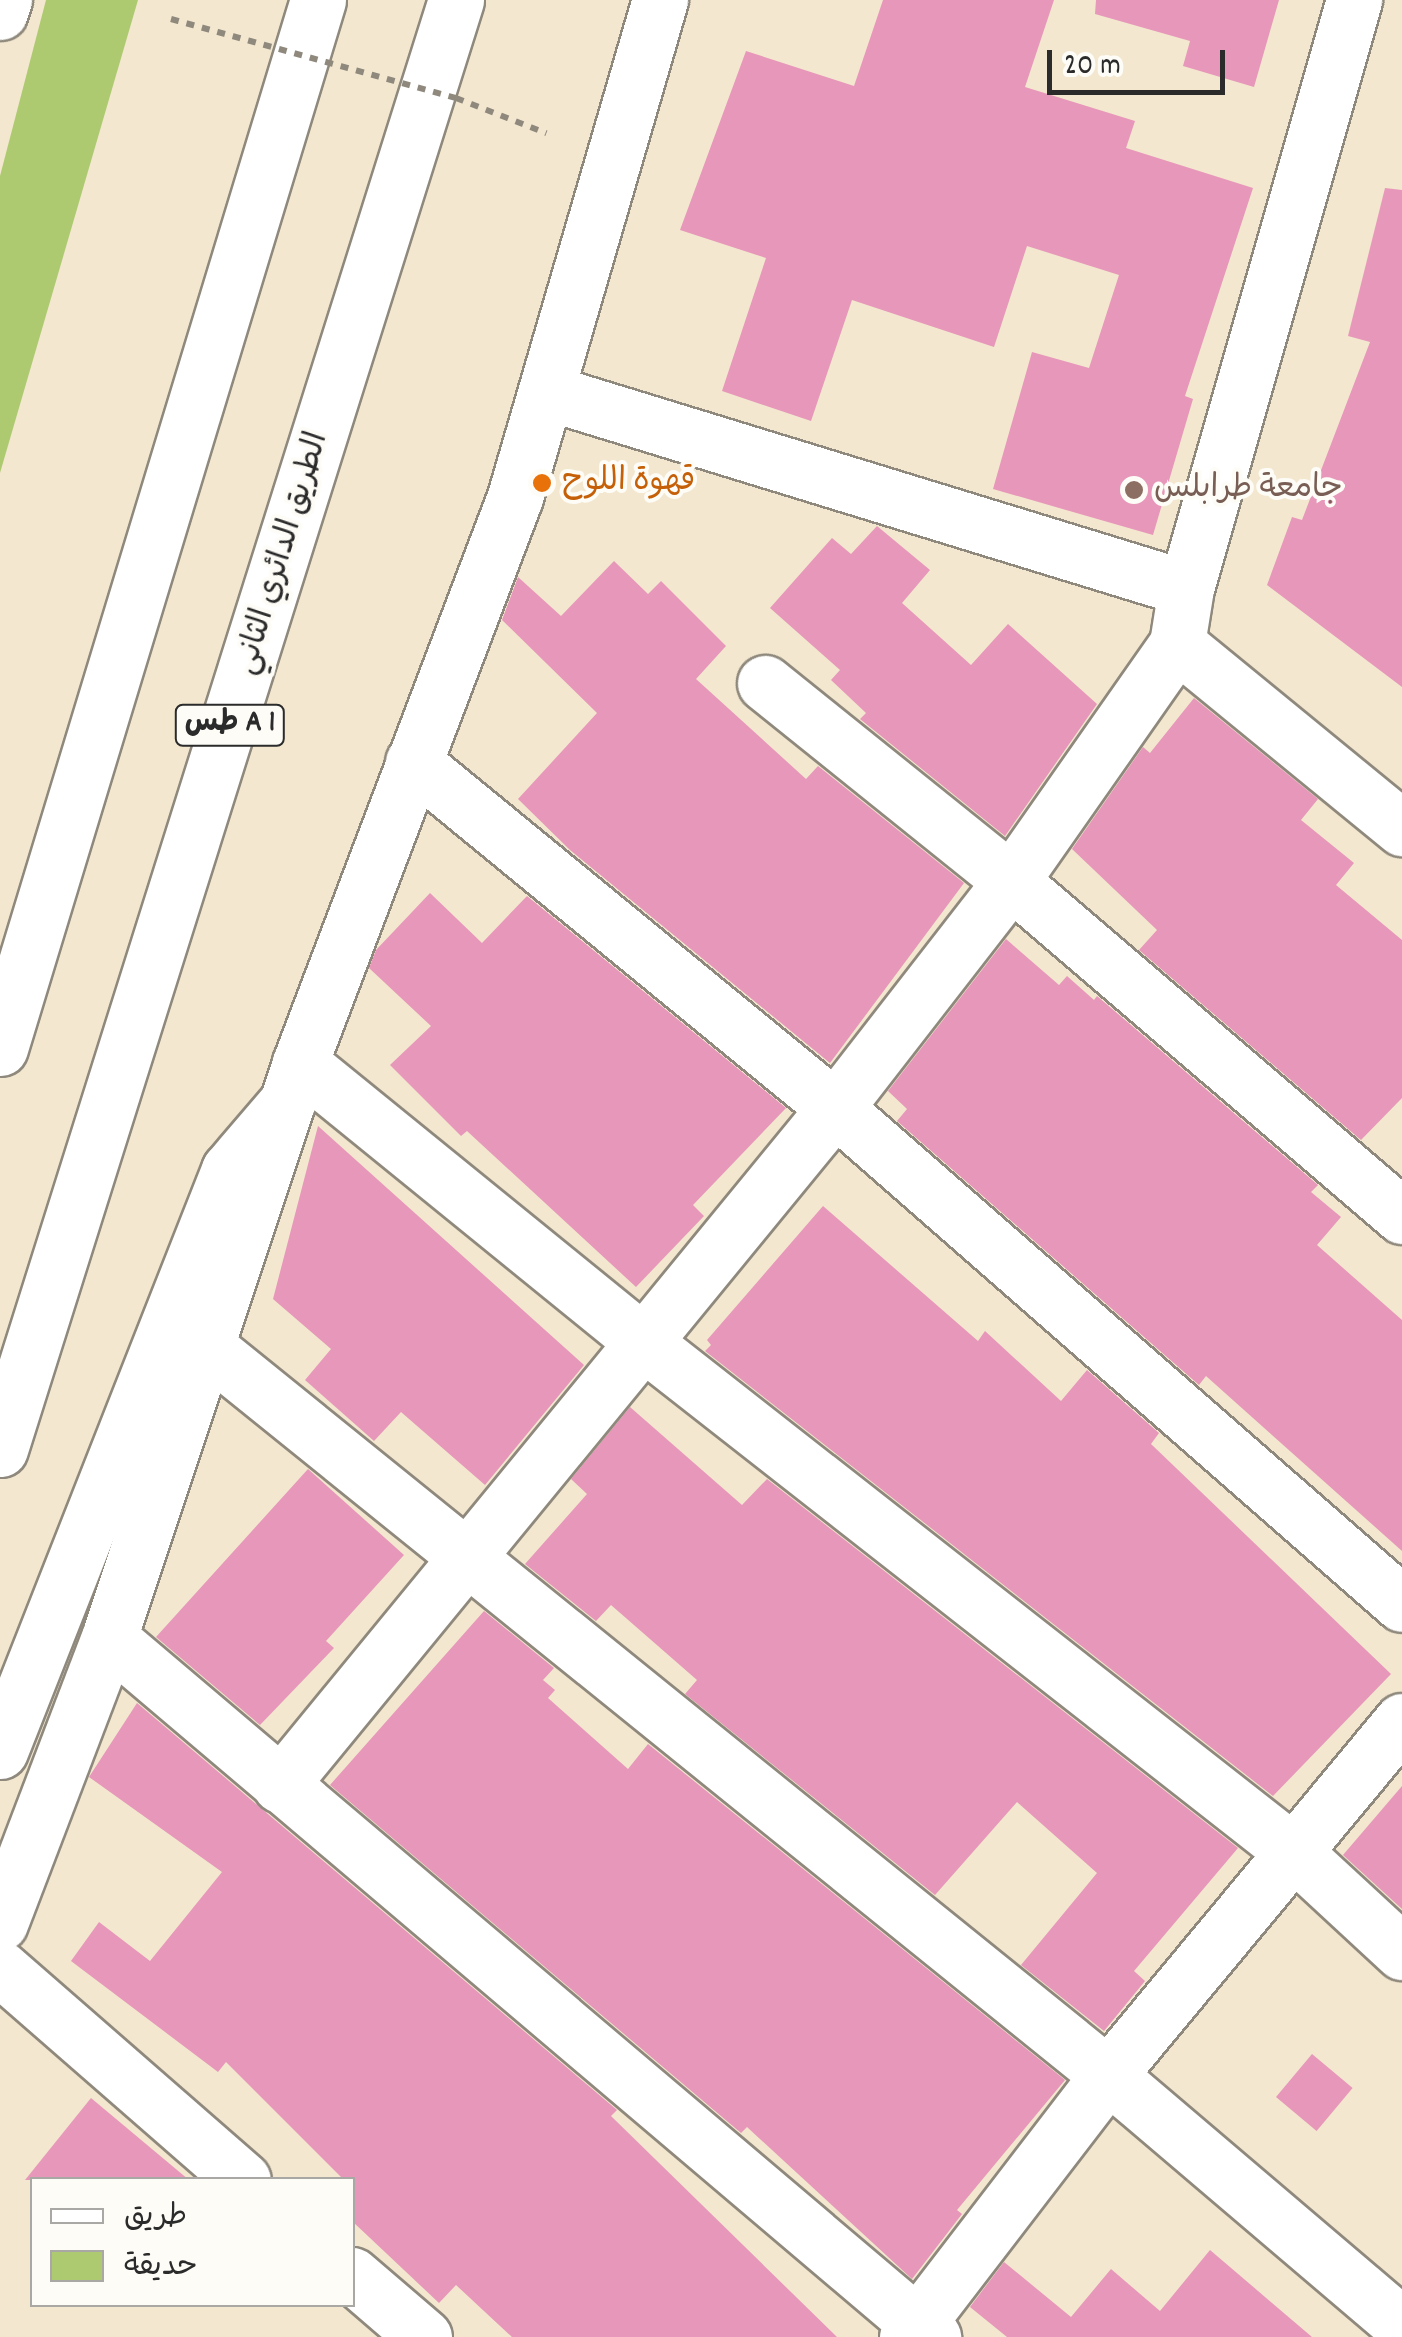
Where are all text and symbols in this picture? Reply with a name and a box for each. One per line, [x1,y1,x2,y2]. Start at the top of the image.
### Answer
scale bar [1052,30,1230,92]
text: 20 m [1064,46,1121,89]
street label: الطريق الدائري الثاني [229,428,339,680]
place label: قهوة اللوح [562,464,695,502]
place label: جامعة طرابلس [1154,471,1343,509]
marker: قهوة اللوح [531,472,553,494]
marker: جامعة طرابلس [1123,479,1145,501]
road number: طس A 1 [172,700,288,750]
legend [30,2177,355,2307]
text: طريق [124,2197,187,2240]
text: حديقة [124,2247,198,2290]

